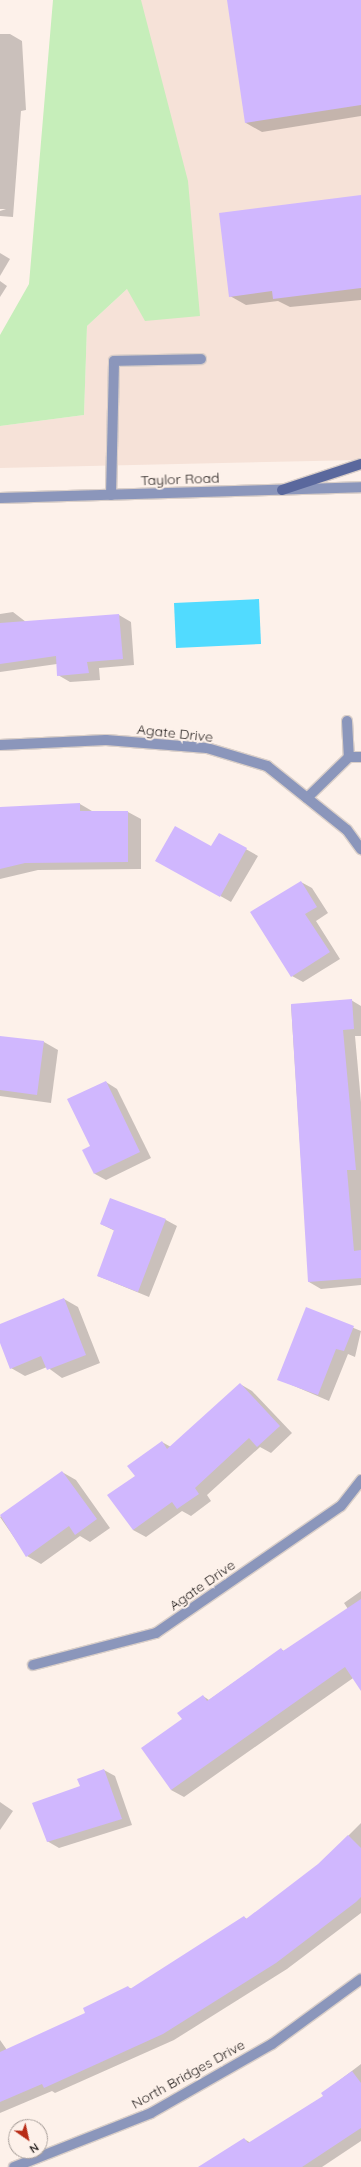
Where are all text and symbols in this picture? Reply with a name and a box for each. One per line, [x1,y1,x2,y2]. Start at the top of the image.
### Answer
street label: Taylor Road [140,469,220,489]
street label: Agate Drive [136,721,214,745]
street label: Agate Drive [166,1556,238,1614]
street label: North Bridges Drive [128,2036,248,2112]
north arrow [8,2119,48,2159]
text: N [27,2140,41,2156]

